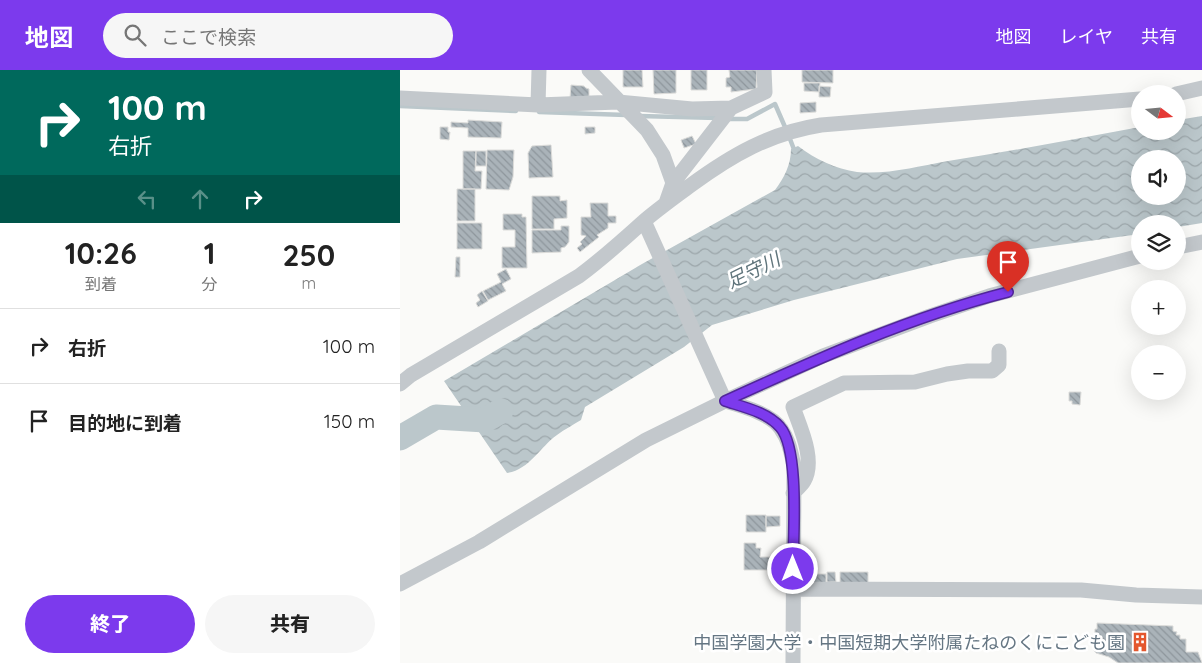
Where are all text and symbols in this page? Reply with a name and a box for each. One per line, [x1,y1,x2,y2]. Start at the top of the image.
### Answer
search box [103,13,453,58]
icon: search [121,21,149,49]
text: 地図 [25,22,73,52]
text: ここで検索 [161,25,256,49]
text: 地図 [996,25,1032,48]
text: レイヤ [1060,25,1113,48]
text: 共有 [1141,25,1177,48]
text: 100 m [108,85,207,129]
north arrow [1131,85,1186,140]
map controls [1131,85,1186,400]
icon: right [25,90,90,155]
text: 右折 [108,132,152,160]
button: sound [1131,150,1186,205]
icon: left [133,185,161,213]
icon: ahead [186,185,214,213]
icon: right [239,185,267,213]
button: layers [1131,215,1186,270]
text: 10:26 [65,234,137,272]
text: 1 [204,234,215,272]
text: 250 [282,236,335,274]
pin [987,241,1029,292]
water label: 足守川 [722,246,786,293]
icon: arrive [994,248,1022,276]
text: m [302,273,316,293]
text: 到着 [85,274,117,294]
text: 分 [202,274,218,294]
button: + [1131,280,1186,335]
icon: right [25,332,53,360]
text: 100 m [323,334,375,358]
text: 右折 [68,336,106,360]
button: − [1131,345,1186,400]
icon: arrive [25,407,53,435]
text: 150 m [324,409,375,433]
text: 目的地に到着 [68,411,182,435]
position arrow [766,542,818,594]
button: 終了 [25,595,195,653]
button: 共有 [205,595,375,653]
place label: 中国学園大学・中国短期大学附属たねのくにこども園 [693,631,1125,654]
building icon: 中国学園大学・中国短期大学附属たねのくにこども園 [1129,631,1151,653]

